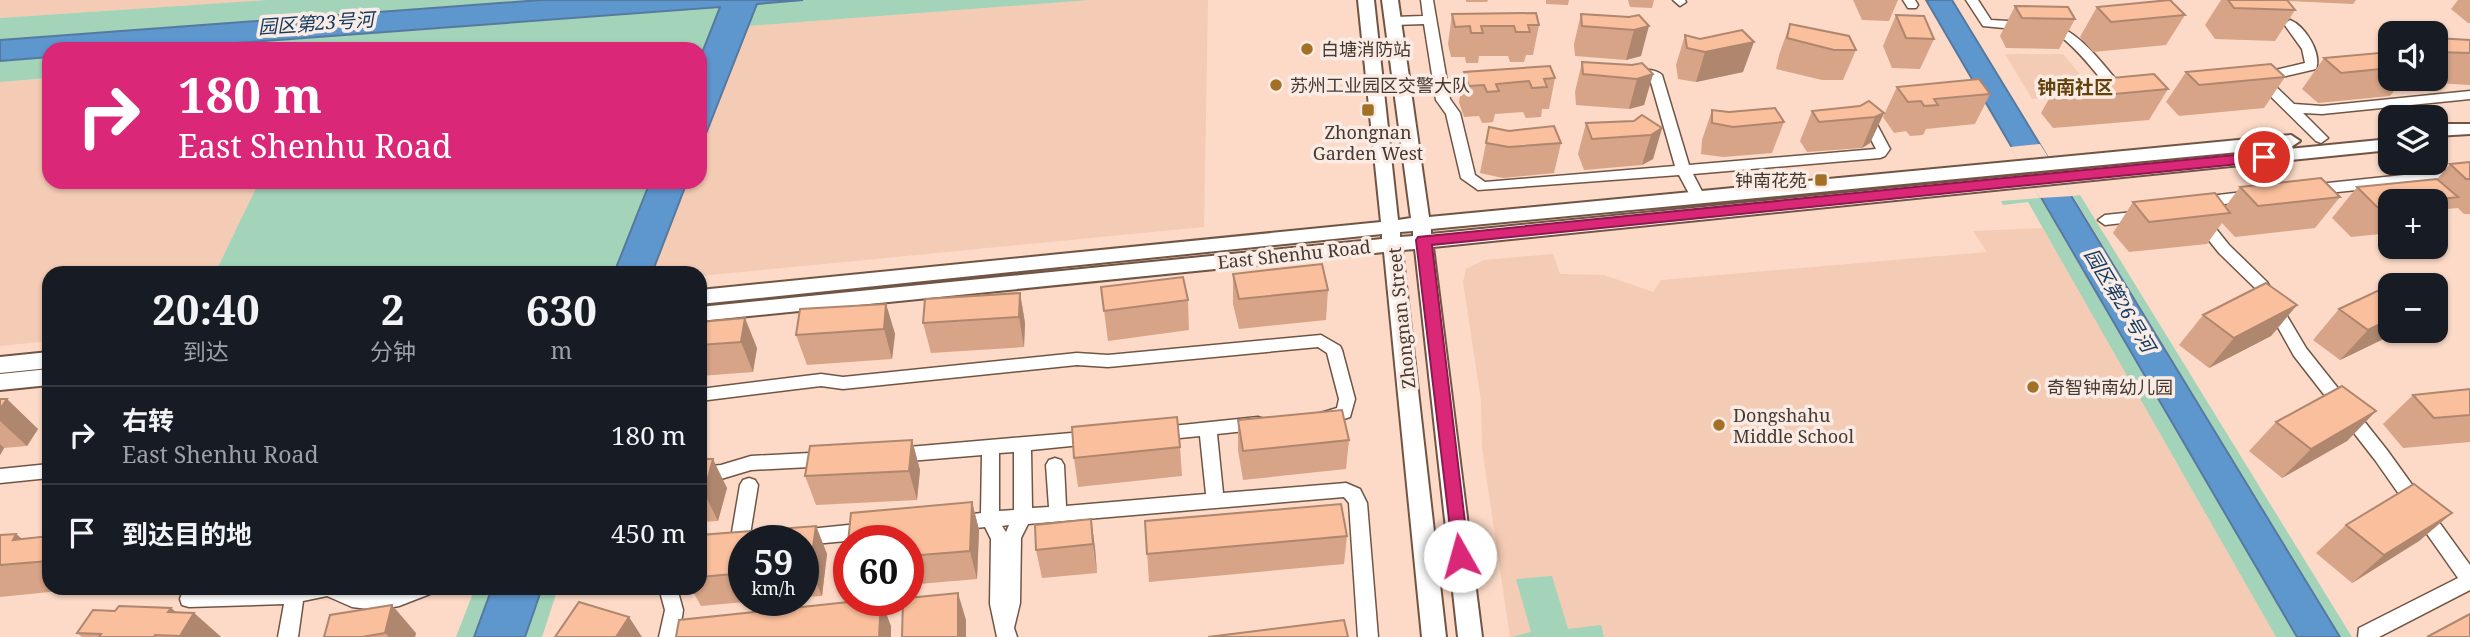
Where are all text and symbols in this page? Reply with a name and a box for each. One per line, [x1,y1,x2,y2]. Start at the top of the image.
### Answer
water label: 园区第23号河 [257,6,379,40]
map controls [2378,21,2448,343]
button: sound [2378,21,2448,91]
place label: 白塘消防站 [1321,37,1411,61]
marker: 白塘消防站 [1299,41,1315,57]
text: 180 m [178,61,322,127]
icon: right [63,70,154,161]
place label: 苏州工业园区交警大队 [1290,73,1470,97]
district label: 钟南社区 [2037,74,2113,100]
marker: 苏州工业园区交警大队 [1268,77,1284,93]
marker: Zhongnan Garden West [1360,102,1376,118]
button: layers [2378,105,2448,175]
place label: Zhongnan Garden West [1313,120,1423,165]
text: East Shenhu Road [178,124,452,167]
pin [2234,127,2294,187]
icon: arrive [2245,138,2283,176]
place label: 钟南花苑 [1735,168,1807,192]
marker: 钟南花苑 [1813,172,1829,188]
button: + [2378,189,2448,259]
street label: East Shenhu Road [1216,234,1372,274]
water label: 园区第26号河 [2079,243,2163,360]
street label: Zhongnan Street [1382,246,1420,390]
button: − [2378,273,2448,343]
text: 20:40 [152,280,260,337]
text: 2 [381,280,405,337]
text: 630 [526,281,597,338]
text: m [550,334,572,366]
text: 到达 [183,335,229,367]
text: 分钟 [370,335,416,367]
place label: 奇智钟南幼儿园 [2047,375,2173,399]
marker: 奇智钟南幼儿园 [2025,379,2041,395]
text: 右转 [122,402,174,438]
place label: Dongshahu Middle School [1733,403,1854,448]
icon: right [63,416,101,454]
text: 180 m [611,417,686,453]
marker: Dongshahu Middle School [1711,417,1727,433]
text: East Shenhu Road [122,438,319,470]
icon: arrive [63,514,101,552]
text: 450 m [611,515,686,551]
text: 到达目的地 [122,516,252,552]
position arrow [1423,519,1497,593]
speed limit sign: 60 [833,525,924,616]
text: 59 [754,538,793,585]
text: km/h [751,576,796,600]

